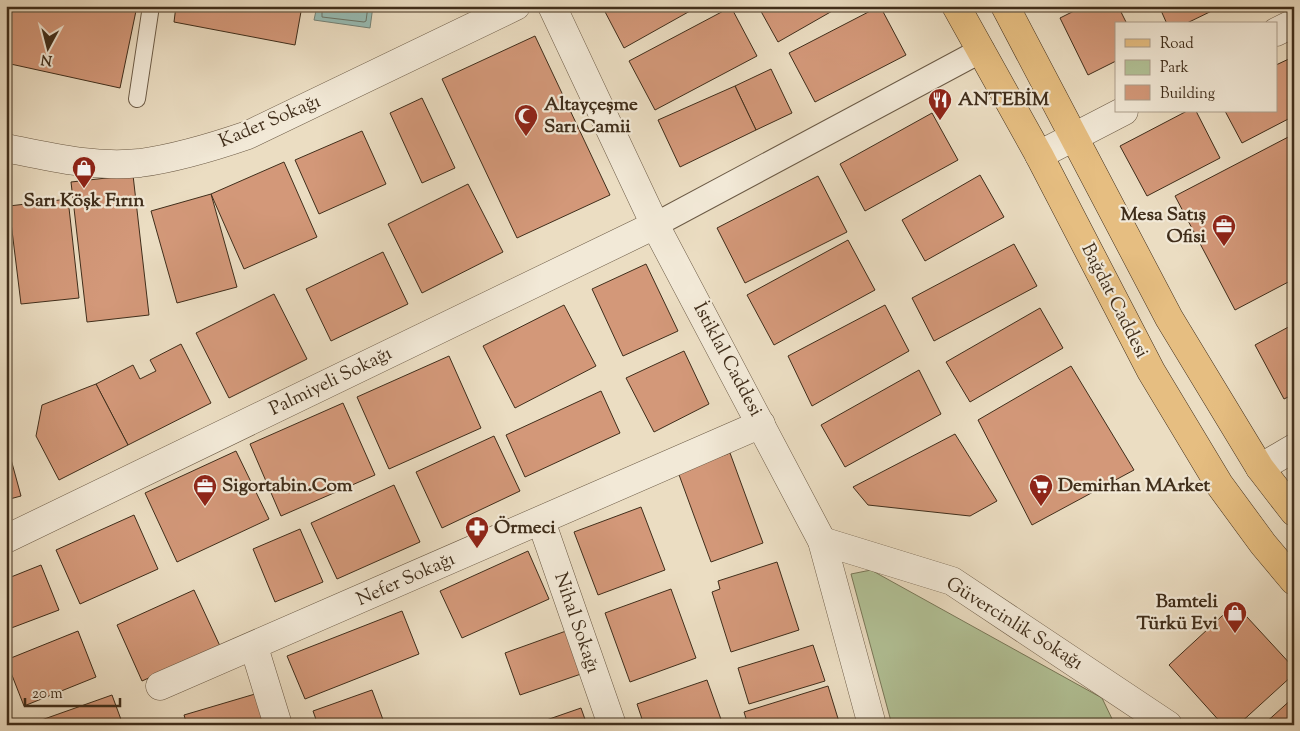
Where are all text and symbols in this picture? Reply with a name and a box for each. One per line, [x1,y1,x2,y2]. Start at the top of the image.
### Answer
north arrow [22,22,72,72]
legend [1115,22,1278,112]
text: Road [1160,34,1194,55]
text: N [40,48,53,70]
text: Park [1160,58,1189,79]
text: Building [1160,84,1215,105]
restaurant icon: ANTEBİM [927,87,953,121]
place label: ANTEBİM [958,87,1050,114]
street label: Kader Sokağı [215,88,325,156]
place label: Altayçeşme Sarı Camii [544,92,638,141]
mosque icon: Altayçeşme Sarı Camii [513,103,539,137]
shop icon: Sarı Köşk Fırın [71,155,97,189]
place label: Sarı Köşk Fırın [24,188,145,215]
place label: Mesa Satış Ofisi [1120,202,1207,251]
office icon: Mesa Satış Ofisi [1211,213,1237,247]
street label: Bağdat Caddesi [1073,239,1155,363]
street label: İstiklal Caddesi [686,298,768,422]
street label: Palmiyeli Sokağı [265,341,397,423]
office icon: Sigortabin.Com [192,473,218,507]
place label: Sigortabin.Com [222,473,353,500]
supermarket icon: Demirhan MArket [1028,473,1054,507]
place label: Demirhan MArket [1058,473,1210,500]
pharmacy icon: Örmeci [464,515,490,549]
place label: Örmeci [494,515,556,542]
street label: Nefer Sokağı [353,546,459,614]
street label: Nihal Sokağı [546,569,606,677]
street label: Güvercinlik Sokağı [940,571,1088,677]
place label: Bamteli Türkü Evi [1137,589,1219,638]
shop icon: Bamteli Türkü Evi [1222,600,1248,634]
scale bar [25,676,120,708]
text: 20 m [32,684,63,705]

